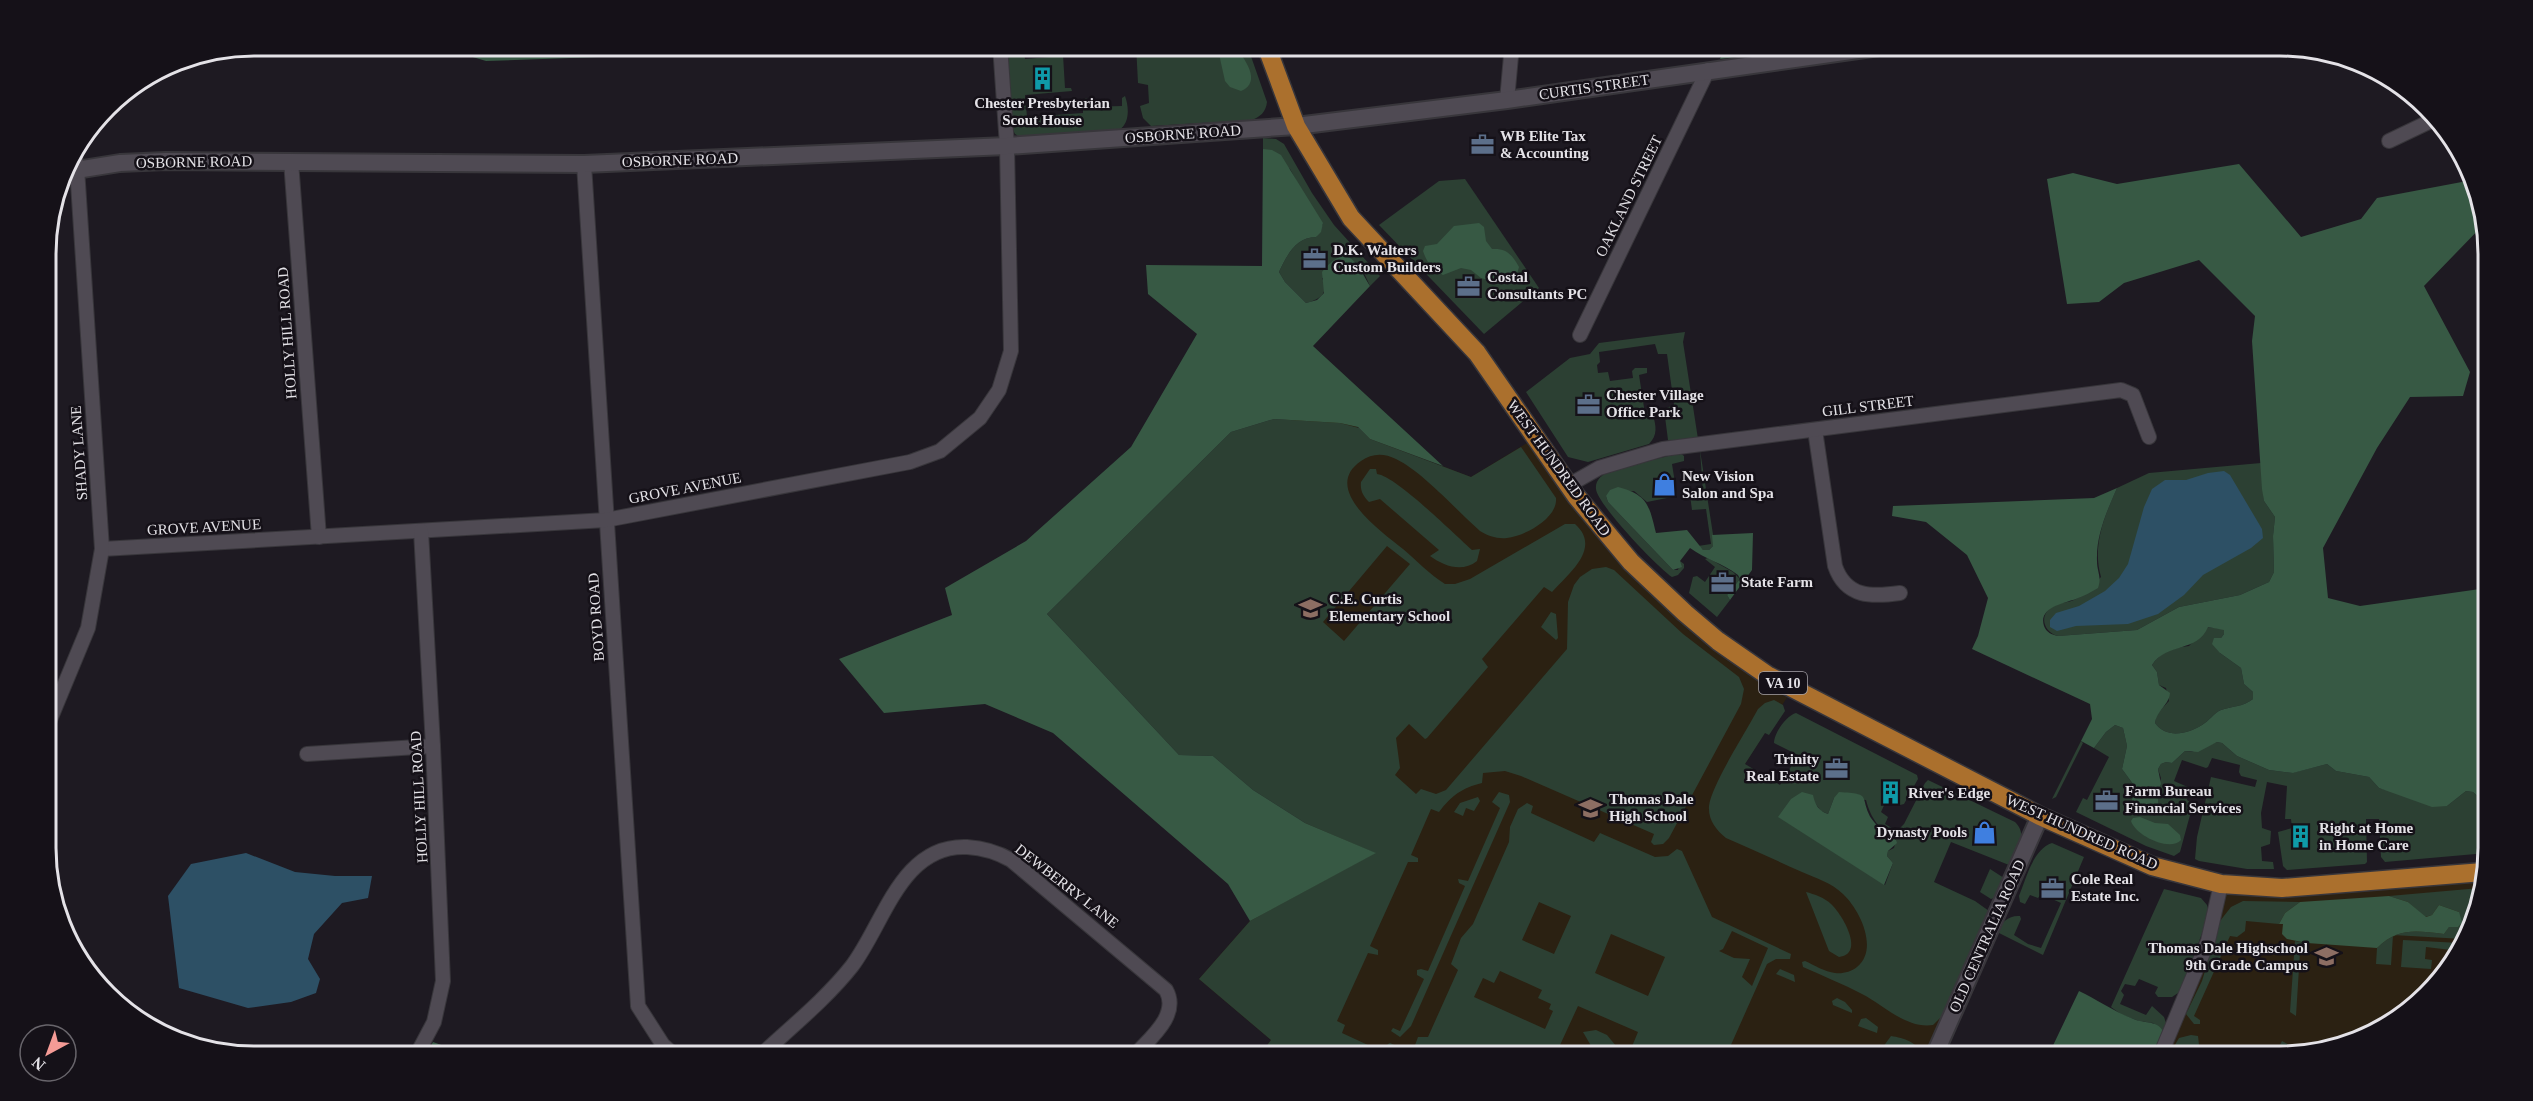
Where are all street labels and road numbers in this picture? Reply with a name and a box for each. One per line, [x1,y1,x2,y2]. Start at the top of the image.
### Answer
street label: CURTIS STREET [1538,71,1650,103]
street label: OSBORNE ROAD [1124,122,1242,146]
street label: OAKLAND STREET [1593,133,1665,259]
street label: OSBORNE ROAD [622,150,739,170]
street label: OSBORNE ROAD [136,153,252,171]
street label: HOLLY HILL ROAD [274,266,300,400]
street label: GILL STREET [1821,392,1915,420]
street label: WEST HUNDRED ROAD [1504,397,1614,539]
street label: SHADY LANE [68,405,90,501]
street label: GROVE AVENUE [627,469,743,507]
street label: GROVE AVENUE [147,516,261,538]
street label: BOYD ROAD [585,572,607,662]
road number: VA 10 [1759,672,1807,694]
street label: HOLLY HILL ROAD [408,730,430,864]
street label: WEST HUNDRED ROAD [2004,791,2160,873]
street label: DEWBERRY LANE [1012,841,1122,931]
street label: OLD CENTRALIA ROAD [1946,857,2028,1015]

